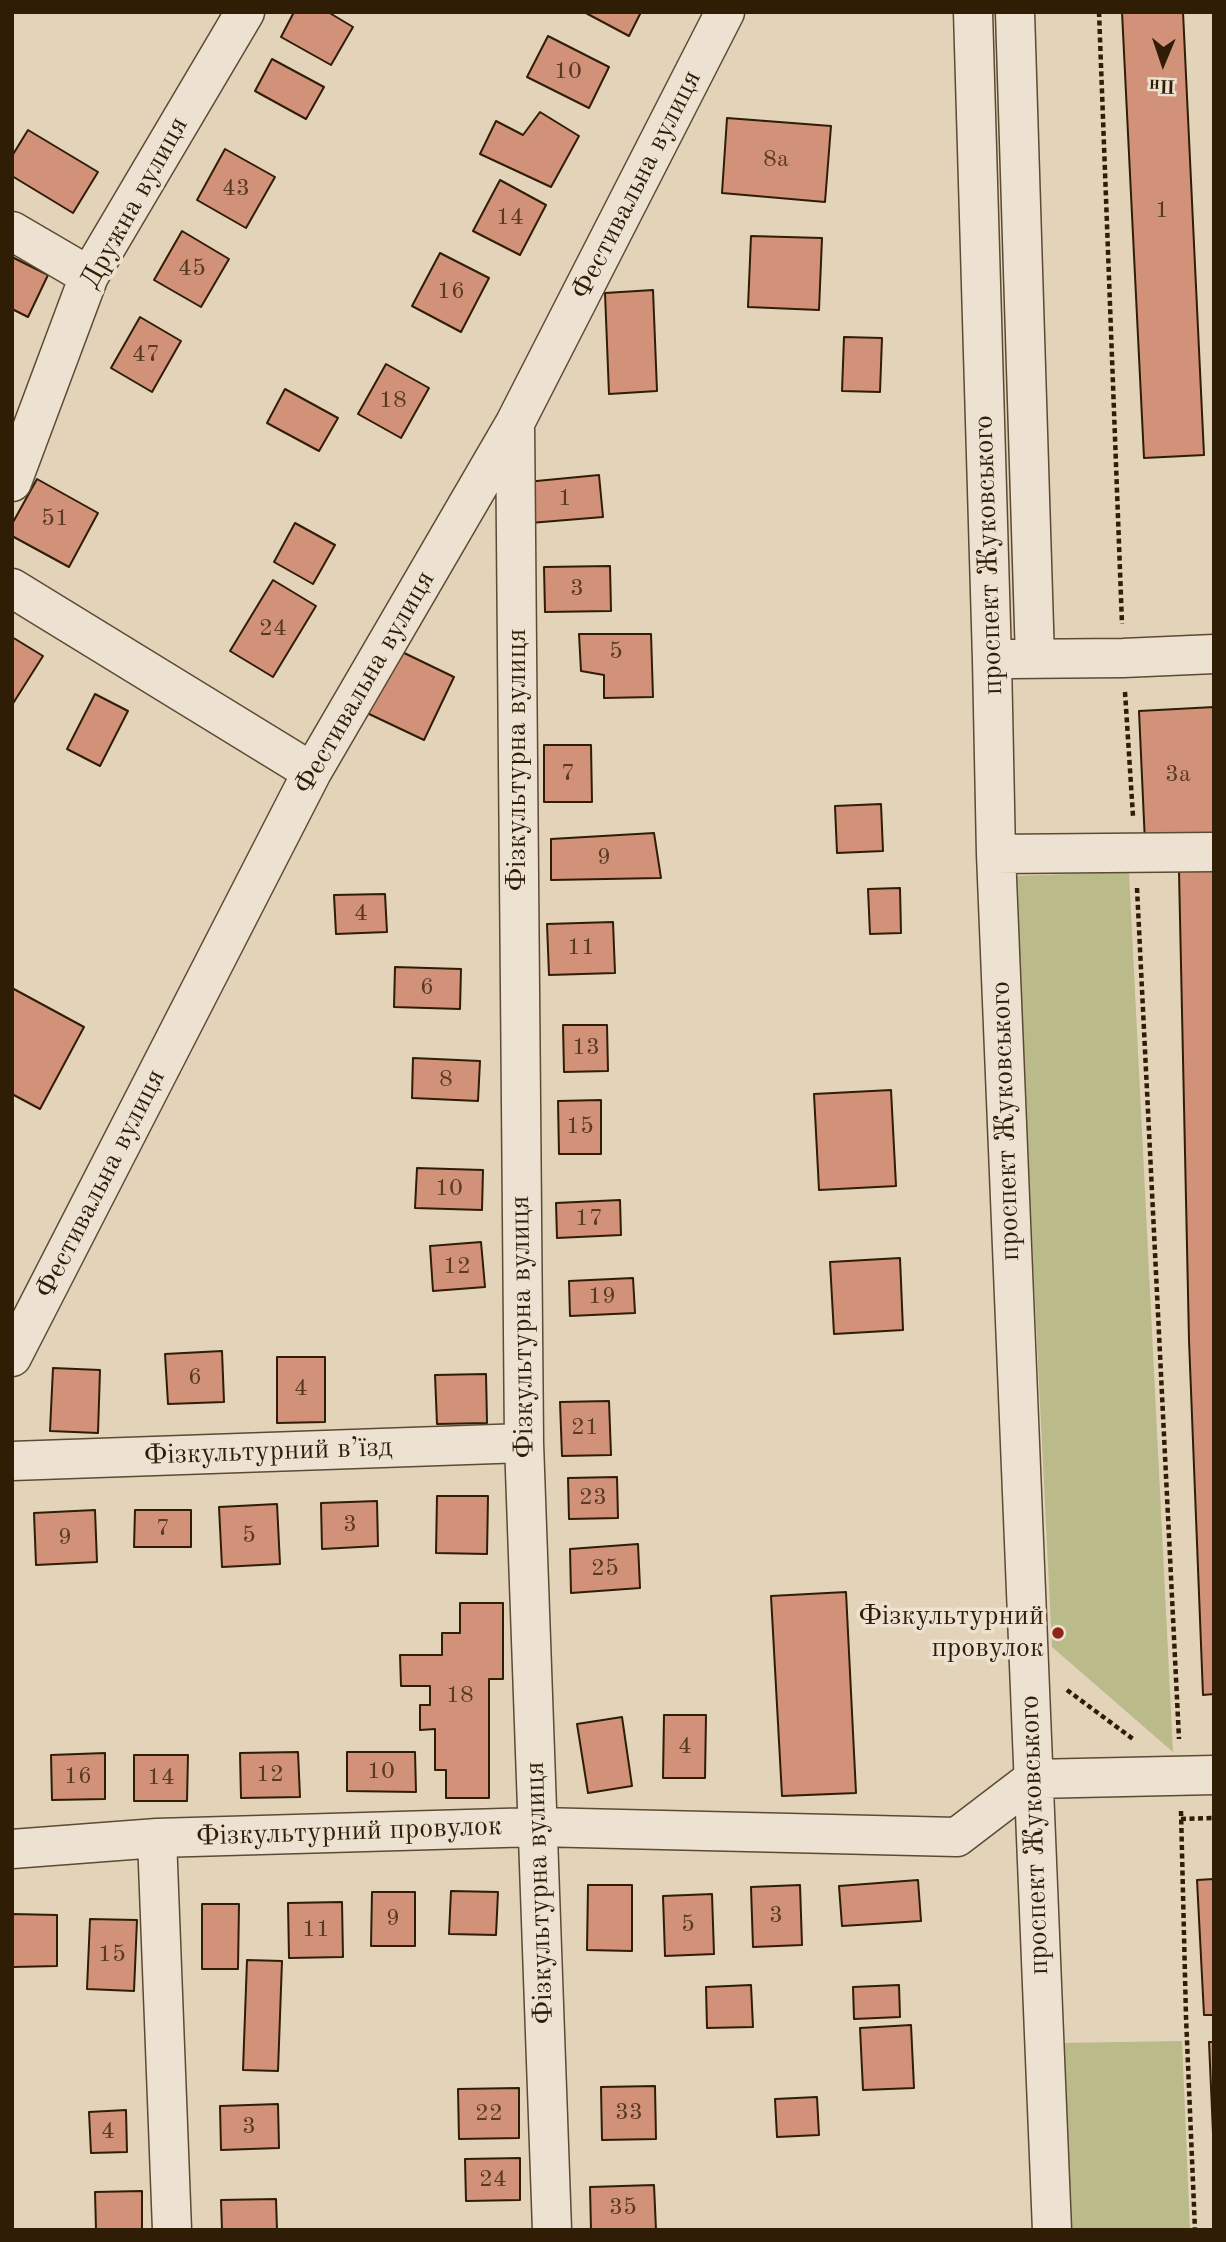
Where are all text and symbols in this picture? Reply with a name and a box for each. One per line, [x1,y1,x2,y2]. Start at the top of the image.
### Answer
north arrow [1128,28,1198,98]
house number: 10 [554,58,582,86]
street label: Фестивальна вулиця [565,65,709,305]
text: Пн [1149,75,1176,94]
street label: Дружна вулиця [74,111,196,295]
house number: 8а [763,146,789,174]
house number: 43 [222,175,250,203]
house number: 1 [1155,197,1169,225]
house number: 14 [496,204,524,232]
house number: 45 [178,255,206,283]
house number: 16 [437,278,465,306]
house number: 47 [132,341,160,369]
house number: 18 [379,387,407,415]
street label: проспект Жуковського [967,414,1011,696]
house number: 1 [558,485,572,513]
house number: 51 [41,505,69,533]
street label: Фестивальна вулиця [287,565,443,801]
house number: 3 [570,575,584,603]
house number: 24 [259,615,287,643]
street label: Фізкультурна вулиця [501,628,535,892]
house number: 5 [609,638,623,666]
house number: 7 [561,760,575,788]
house number: 3а [1165,761,1191,789]
house number: 9 [597,844,611,872]
house number: 4 [354,900,368,928]
house number: 11 [567,934,595,962]
house number: 6 [420,974,434,1002]
street label: проспект Жуковського [984,980,1028,1262]
house number: 13 [572,1034,600,1062]
street label: Фестивальна вулиця [29,1064,173,1304]
house number: 8 [439,1066,453,1094]
house number: 15 [566,1113,594,1141]
house number: 10 [435,1175,463,1203]
street label: Фізкультурна вулиця [504,1195,542,1459]
house number: 17 [575,1205,603,1233]
house number: 12 [443,1253,471,1281]
house number: 19 [588,1283,616,1311]
house number: 6 [188,1364,202,1392]
house number: 4 [294,1375,308,1403]
house number: 21 [571,1414,599,1442]
street label: Фізкультурний в’їзд [143,1431,393,1473]
house number: 23 [579,1484,607,1512]
house number: 3 [343,1511,357,1539]
house number: 7 [156,1515,170,1543]
house number: 5 [242,1522,256,1550]
house number: 9 [58,1524,72,1552]
house number: 25 [591,1555,619,1583]
place label: Фізкультурний провулок [858,1600,1044,1666]
marker: Фізкультурний провулок [1050,1625,1066,1641]
house number: 18 [446,1682,474,1710]
street label: проспект Жуковського [1013,1694,1057,1976]
house number: 4 [678,1733,692,1761]
house number: 10 [367,1758,395,1786]
house number: 12 [256,1761,284,1789]
street label: Фізкультурна вулиця [519,1761,561,2025]
house number: 16 [64,1763,92,1791]
house number: 14 [147,1764,175,1792]
street label: Фізкультурний провулок [195,1810,503,1854]
house number: 3 [769,1902,783,1930]
house number: 9 [386,1905,400,1933]
house number: 5 [681,1911,695,1939]
house number: 11 [302,1916,330,1944]
house number: 15 [98,1941,126,1969]
house number: 33 [615,2099,643,2127]
house number: 22 [475,2100,503,2128]
house number: 3 [242,2113,256,2141]
house number: 4 [101,2118,115,2146]
house number: 24 [479,2166,507,2194]
house number: 35 [609,2194,637,2222]

